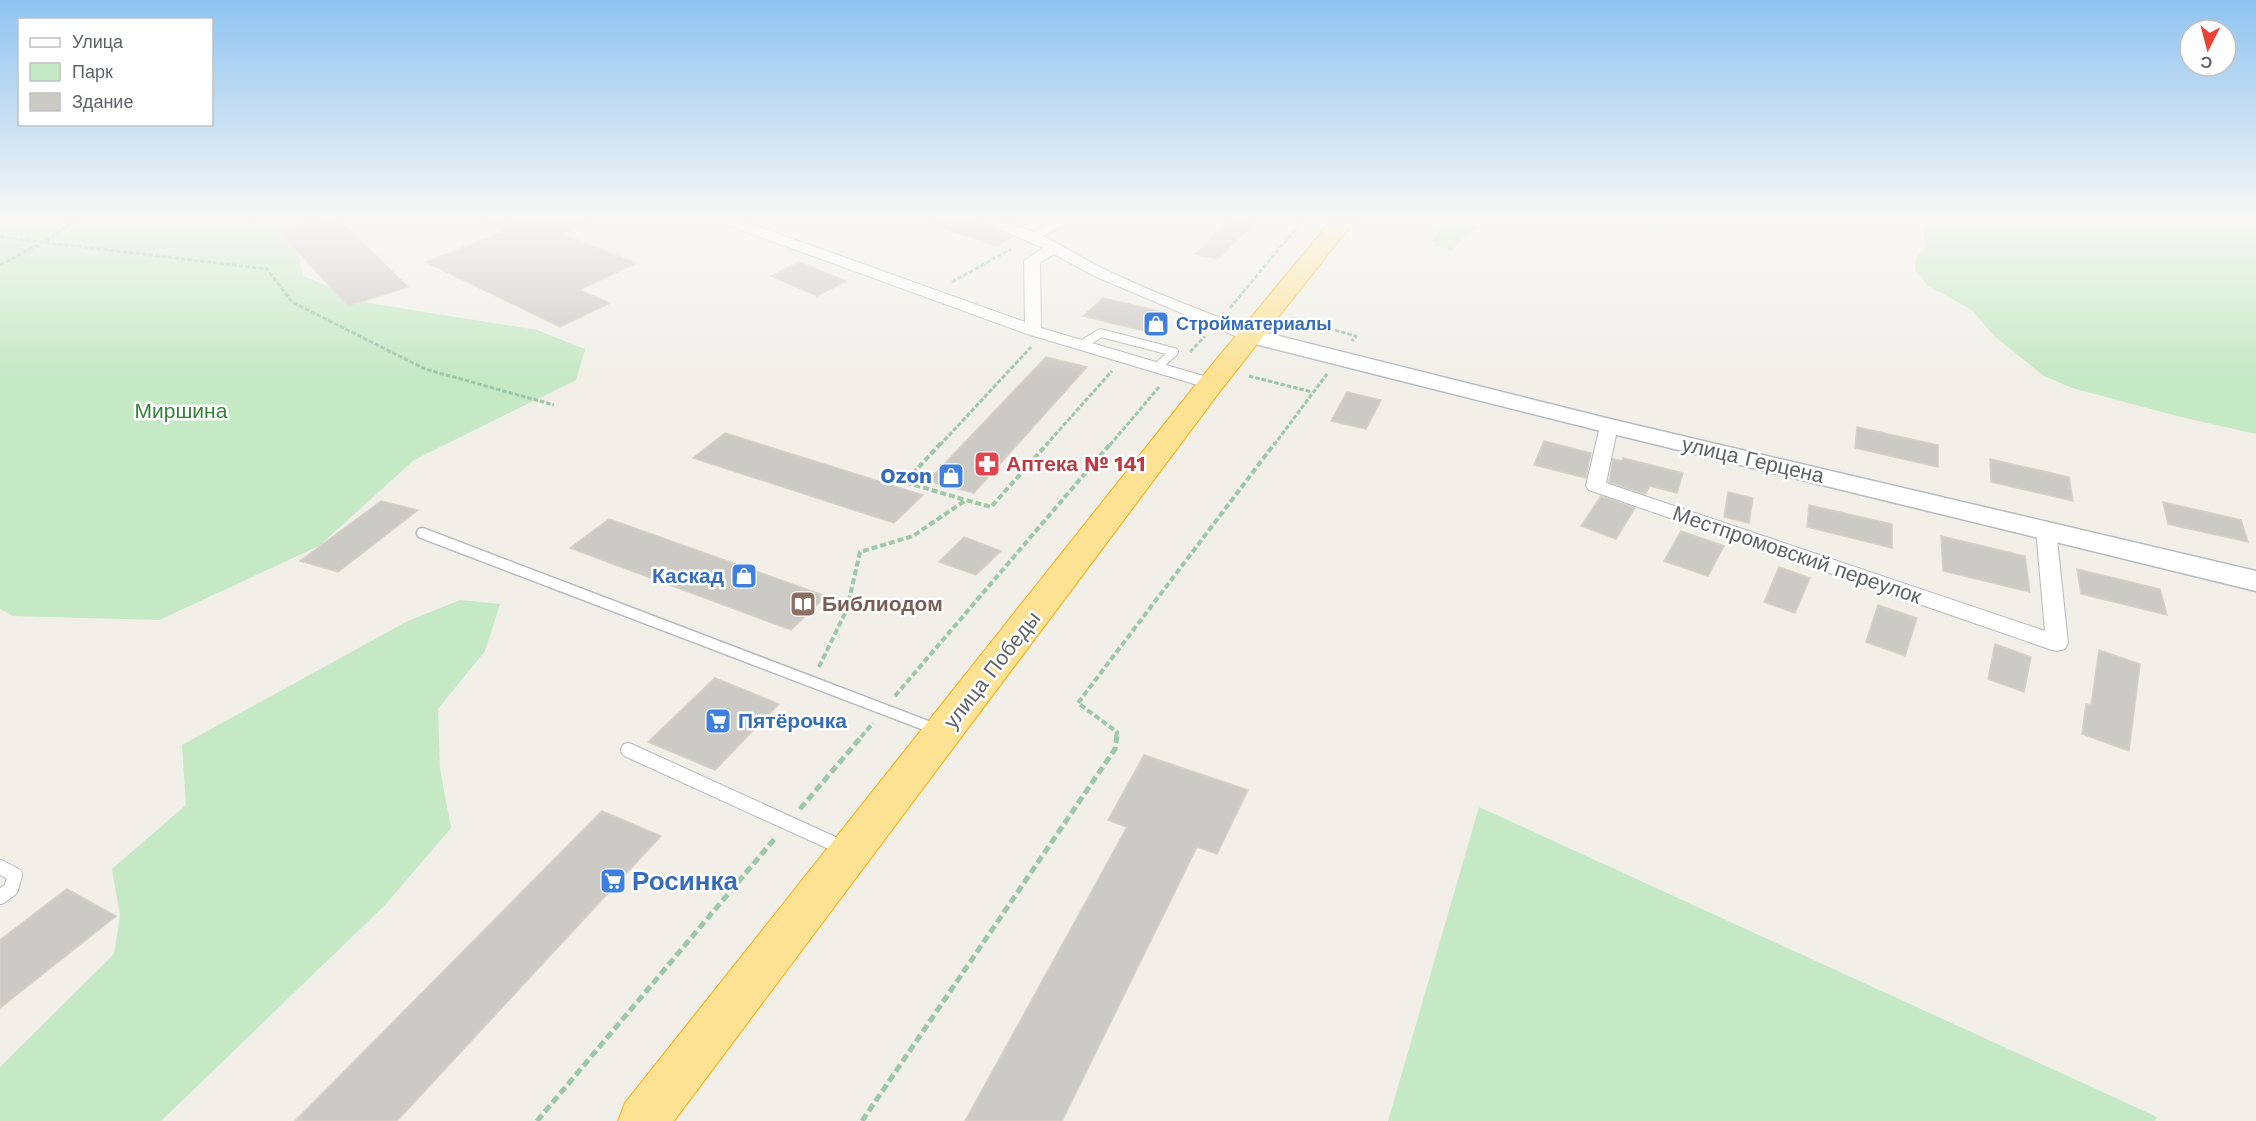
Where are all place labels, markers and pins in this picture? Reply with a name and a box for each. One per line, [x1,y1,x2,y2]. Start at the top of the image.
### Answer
shop icon: Стройматериалы [1141,309,1171,339]
place label: Стройматериалы [1176,313,1332,334]
pharmacy icon: Аптека № 141 [972,449,1002,479]
place label: Аптека № 141 [1006,451,1145,476]
shop icon: Ozon [936,461,966,491]
place label: Ozon [880,463,932,488]
shop icon: Каскад [729,561,759,591]
place label: Каскад [652,563,724,588]
library icon: Библиодом [788,589,818,619]
place label: Библиодом [822,591,943,616]
supermarket icon: Пятёрочка [703,706,733,736]
place label: Пятёрочка [738,708,847,733]
supermarket icon: Росинка [598,866,628,896]
place label: Росинка [632,866,738,896]

